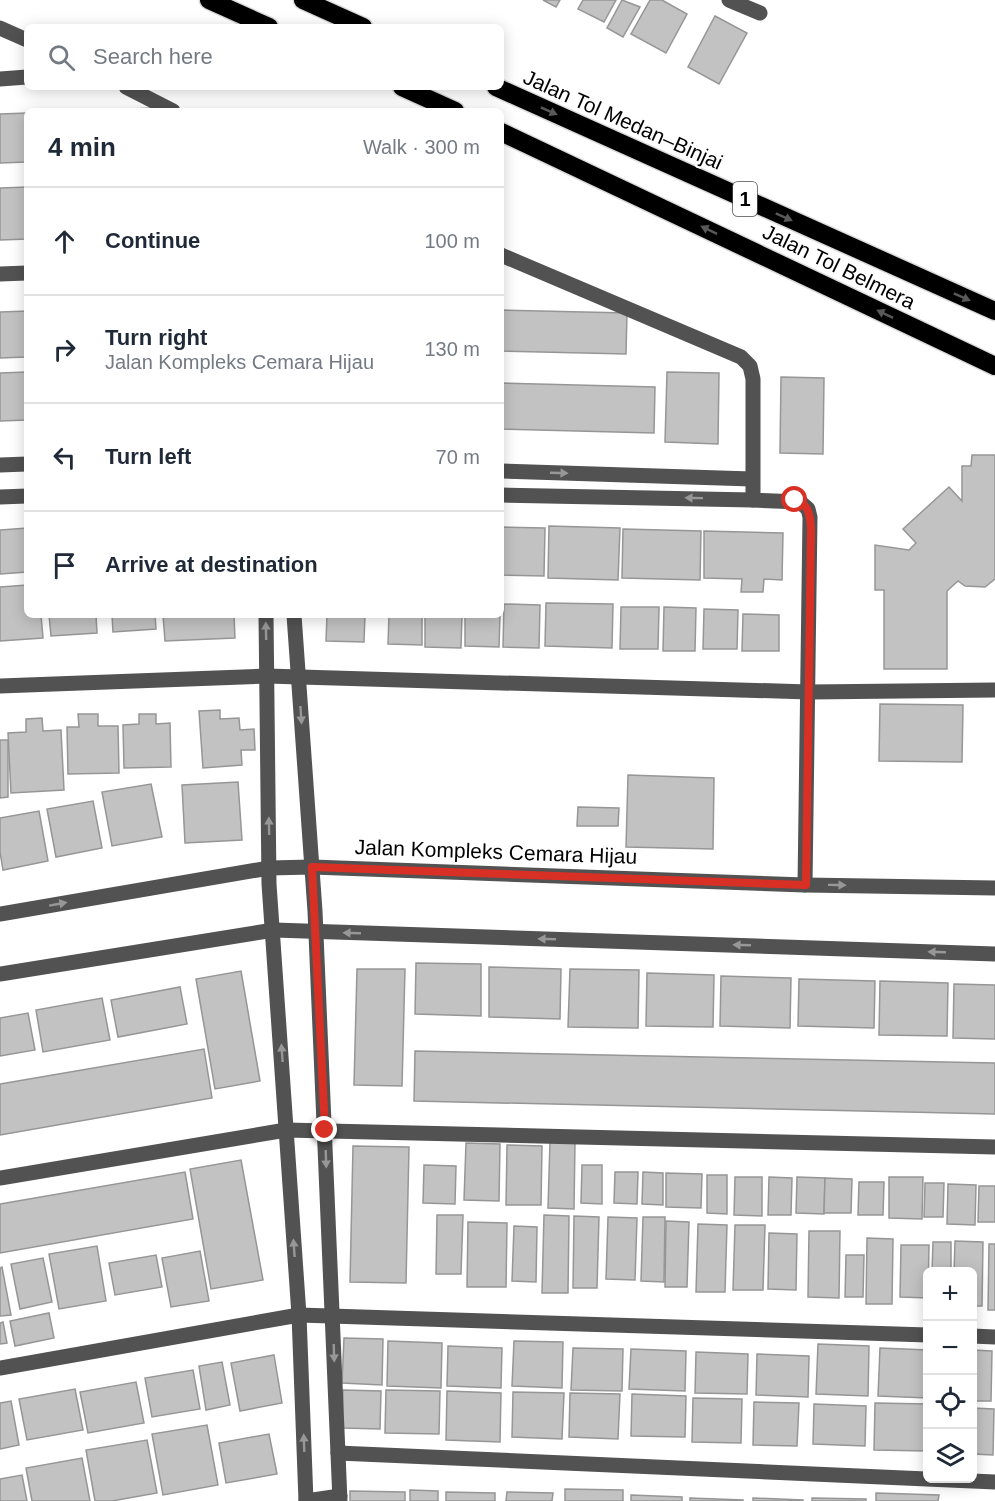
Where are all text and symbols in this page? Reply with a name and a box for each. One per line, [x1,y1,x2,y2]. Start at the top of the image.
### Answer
search box [24,24,504,90]
icon: search [45,41,78,74]
text: Search here [93,44,213,69]
street label: Jalan Tol Medan–Binjai [520,65,726,174]
one-way arrow [541,106,559,116]
text: 4 min [48,132,116,162]
text: Walk · 300 m [363,136,480,158]
road number: 1 [733,182,757,216]
one-way arrow [776,212,793,221]
street label: Jalan Tol Belmera [759,220,919,314]
icon: ahead [48,225,81,258]
one-way arrow [701,225,718,234]
text: Continue [105,228,200,253]
text: 100 m [424,230,480,252]
one-way arrow [954,292,971,301]
one-way arrow [877,309,894,318]
text: Turn right [105,325,207,350]
icon: right [48,333,81,366]
text: 130 m [424,338,480,360]
text: Jalan Kompleks Cemara Hijau [105,351,374,373]
icon: left [48,441,81,474]
text: Turn left [105,444,191,469]
text: 70 m [436,446,480,468]
one-way arrow [550,468,569,478]
route start [781,486,807,512]
one-way arrow [685,494,704,503]
icon: arrive [48,549,81,582]
text: Arrive at destination [105,552,318,577]
one-way arrow [261,621,271,640]
one-way arrow [297,706,306,725]
one-way arrow [264,816,273,835]
street label: Jalan Kompleks Cemara Hijau [354,835,638,868]
one-way arrow [828,880,847,890]
one-way arrow [48,900,67,909]
one-way arrow [342,928,361,938]
one-way arrow [537,934,556,944]
one-way arrow [732,941,751,950]
one-way arrow [927,947,946,956]
one-way arrow [277,1044,286,1063]
route end [311,1116,337,1142]
one-way arrow [321,1149,331,1168]
one-way arrow [290,1238,299,1257]
map controls [923,1267,977,1483]
button: + [923,1267,977,1321]
button: − [923,1321,977,1375]
one-way arrow [329,1344,339,1363]
button: locate [923,1375,977,1429]
button: layers [923,1429,977,1483]
one-way arrow [299,1433,308,1452]

